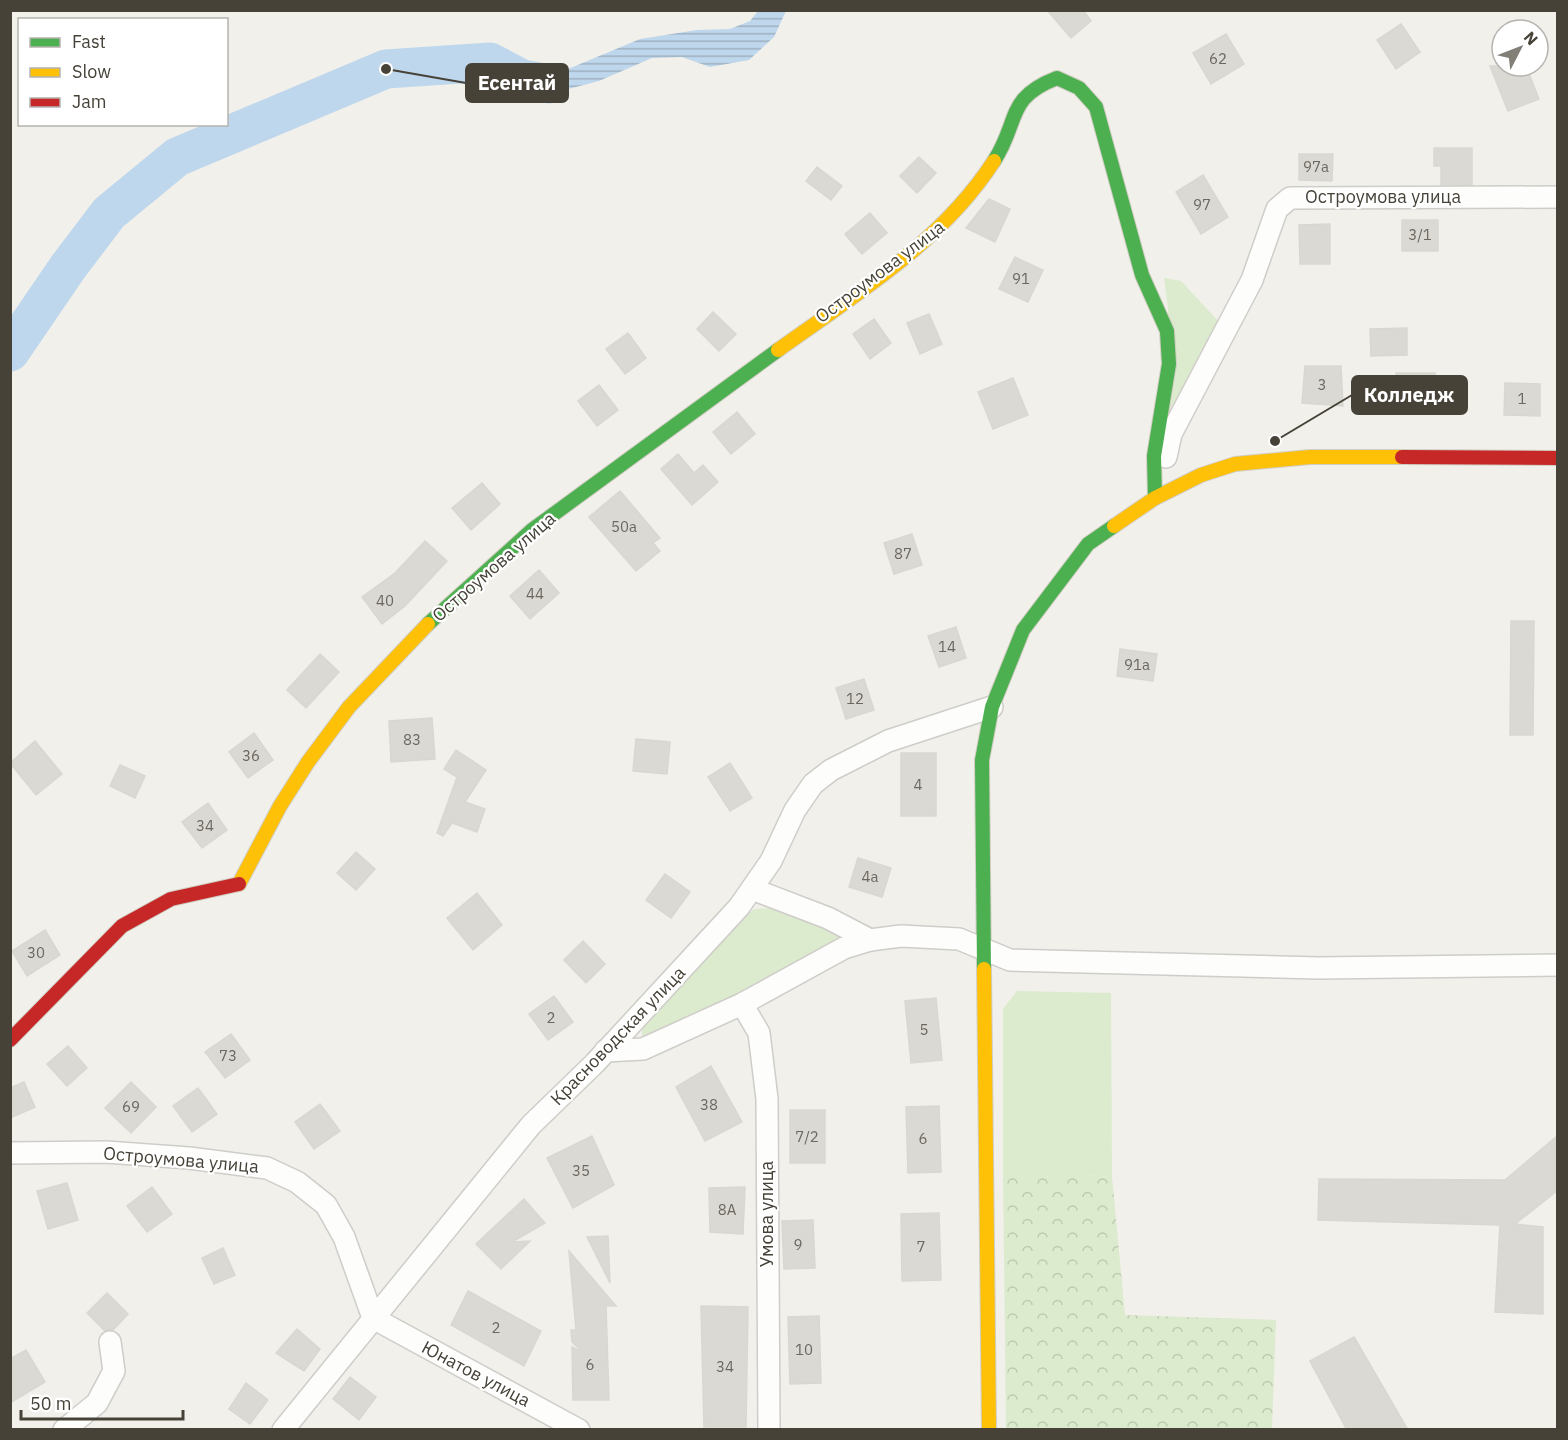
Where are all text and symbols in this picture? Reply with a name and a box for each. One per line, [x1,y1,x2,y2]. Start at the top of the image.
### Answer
legend [18,18,228,126]
north arrow [1490,18,1550,78]
text: N [1520,27,1542,49]
text: Fast [72,30,106,53]
house number: 62 [1209,49,1227,68]
text: Slow [72,60,111,83]
callout: Есентай [466,64,568,102]
text: Есентай [478,69,556,96]
text: Jam [72,90,107,113]
house number: 97а [1303,157,1329,176]
street label: Остроумова улица [1305,185,1461,208]
house number: 97 [1193,195,1211,214]
street label: Остроумова улица [810,215,949,328]
house number: 3/1 [1408,225,1432,244]
house number: 91 [1012,269,1030,288]
house number: 3 [1317,375,1327,394]
callout: Колледж [1352,376,1467,414]
text: Колледж [1364,381,1454,408]
house number: 1 [1517,389,1527,408]
street label: Остроумова улица [427,506,560,626]
house number: 50а [611,517,637,536]
house number: 87 [894,544,912,563]
house number: 44 [526,584,544,603]
house number: 40 [376,591,394,610]
house number: 14 [938,637,956,656]
house number: 91а [1124,655,1150,674]
house number: 12 [846,689,864,708]
house number: 83 [403,730,421,749]
house number: 36 [242,746,260,765]
house number: 4 [913,775,923,794]
house number: 34 [196,816,214,835]
house number: 4а [861,867,879,886]
house number: 30 [27,943,45,962]
street label: Красноводская улица [545,961,690,1110]
house number: 2 [546,1008,556,1027]
house number: 5 [919,1020,929,1039]
house number: 73 [219,1046,237,1065]
house number: 38 [700,1095,718,1114]
house number: 69 [122,1097,140,1116]
house number: 7/2 [795,1127,819,1146]
house number: 6 [918,1129,928,1148]
street label: Остроумова улица [102,1141,260,1178]
street label: Умова улица [755,1160,778,1267]
house number: 35 [572,1161,590,1180]
house number: 8А [718,1200,737,1219]
house number: 9 [793,1235,803,1254]
house number: 7 [916,1237,926,1256]
house number: 2 [491,1318,501,1337]
street label: Юнатов улица [418,1335,535,1412]
house number: 10 [795,1340,813,1359]
house number: 6 [585,1355,595,1374]
house number: 34 [716,1357,734,1376]
scale bar [21,1383,183,1421]
text: 50 m [30,1392,72,1415]

